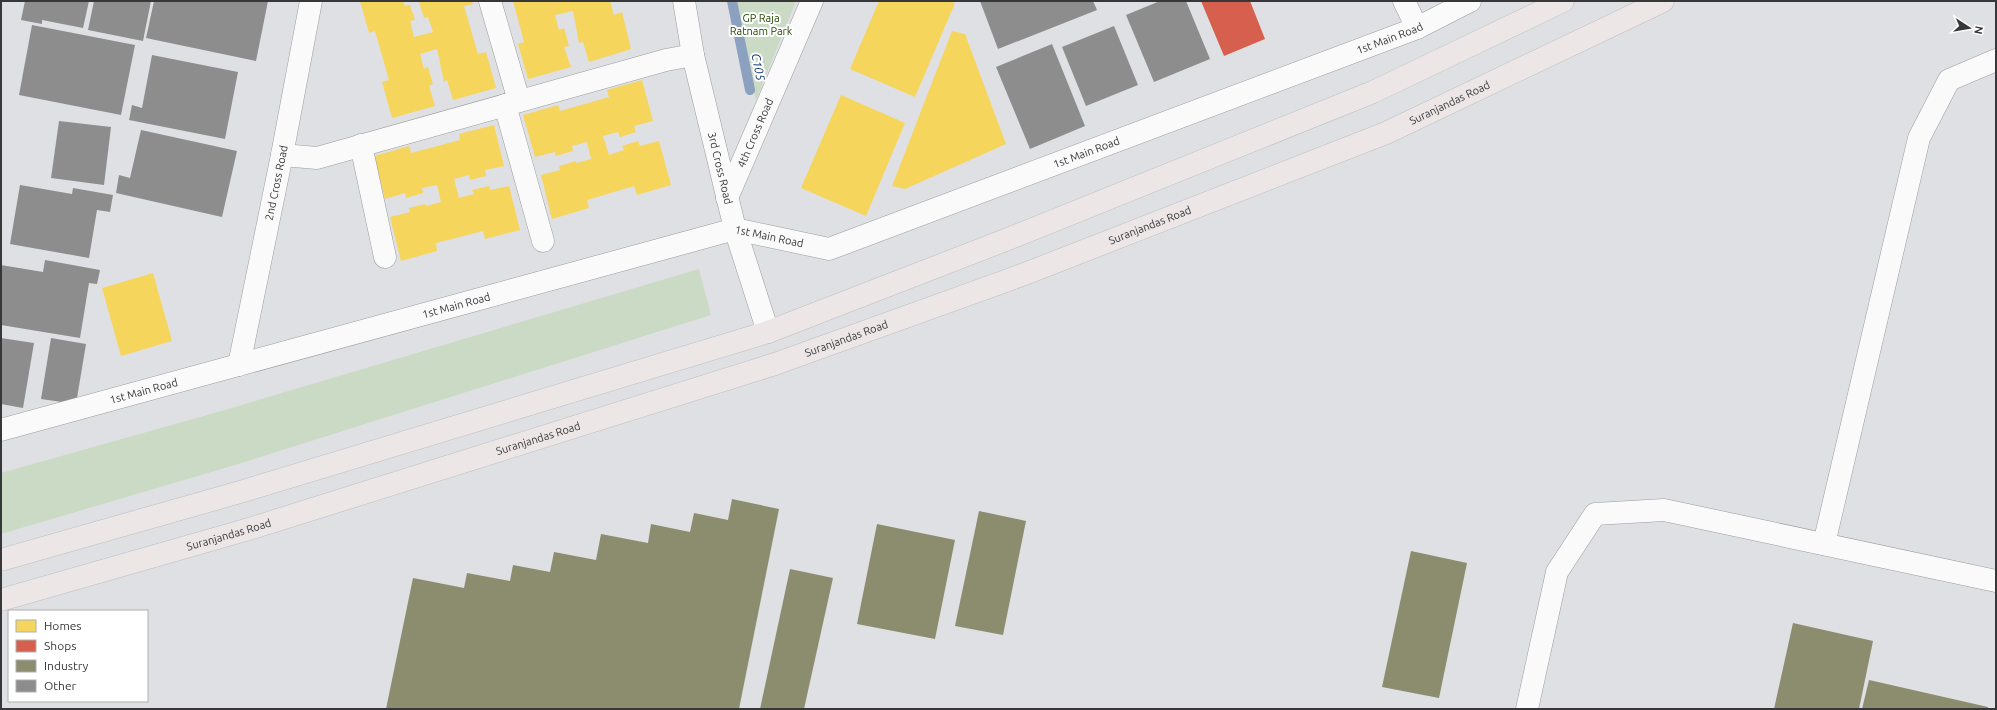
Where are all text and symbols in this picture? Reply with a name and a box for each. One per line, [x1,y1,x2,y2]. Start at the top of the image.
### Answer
north arrow [1949,8,1989,48]
park label: GP Raja Ratnam Park [730,12,793,37]
street label: 1st Main Road [1355,20,1425,56]
text: N [1972,25,1986,35]
water label: C105 [749,52,768,82]
street label: Suranjandas Road [1408,78,1492,127]
street label: 4th Cross Road [735,96,775,169]
street label: 3rd Cross Road [706,131,735,205]
street label: 1st Main Road [1051,134,1121,170]
street label: 2nd Cross Road [263,144,290,221]
street label: Suranjandas Road [1107,204,1193,247]
street label: 1st Main Road [734,223,805,249]
street label: 1st Main Road [421,290,492,320]
street label: Suranjandas Road [803,318,890,359]
street label: 1st Main Road [108,376,179,406]
street label: Suranjandas Road [495,419,582,457]
street label: Suranjandas Road [185,516,273,553]
legend [8,610,148,702]
text: Homes [44,619,82,632]
text: Shops [44,639,76,652]
text: Industry [44,659,89,672]
text: Other [44,679,77,692]

